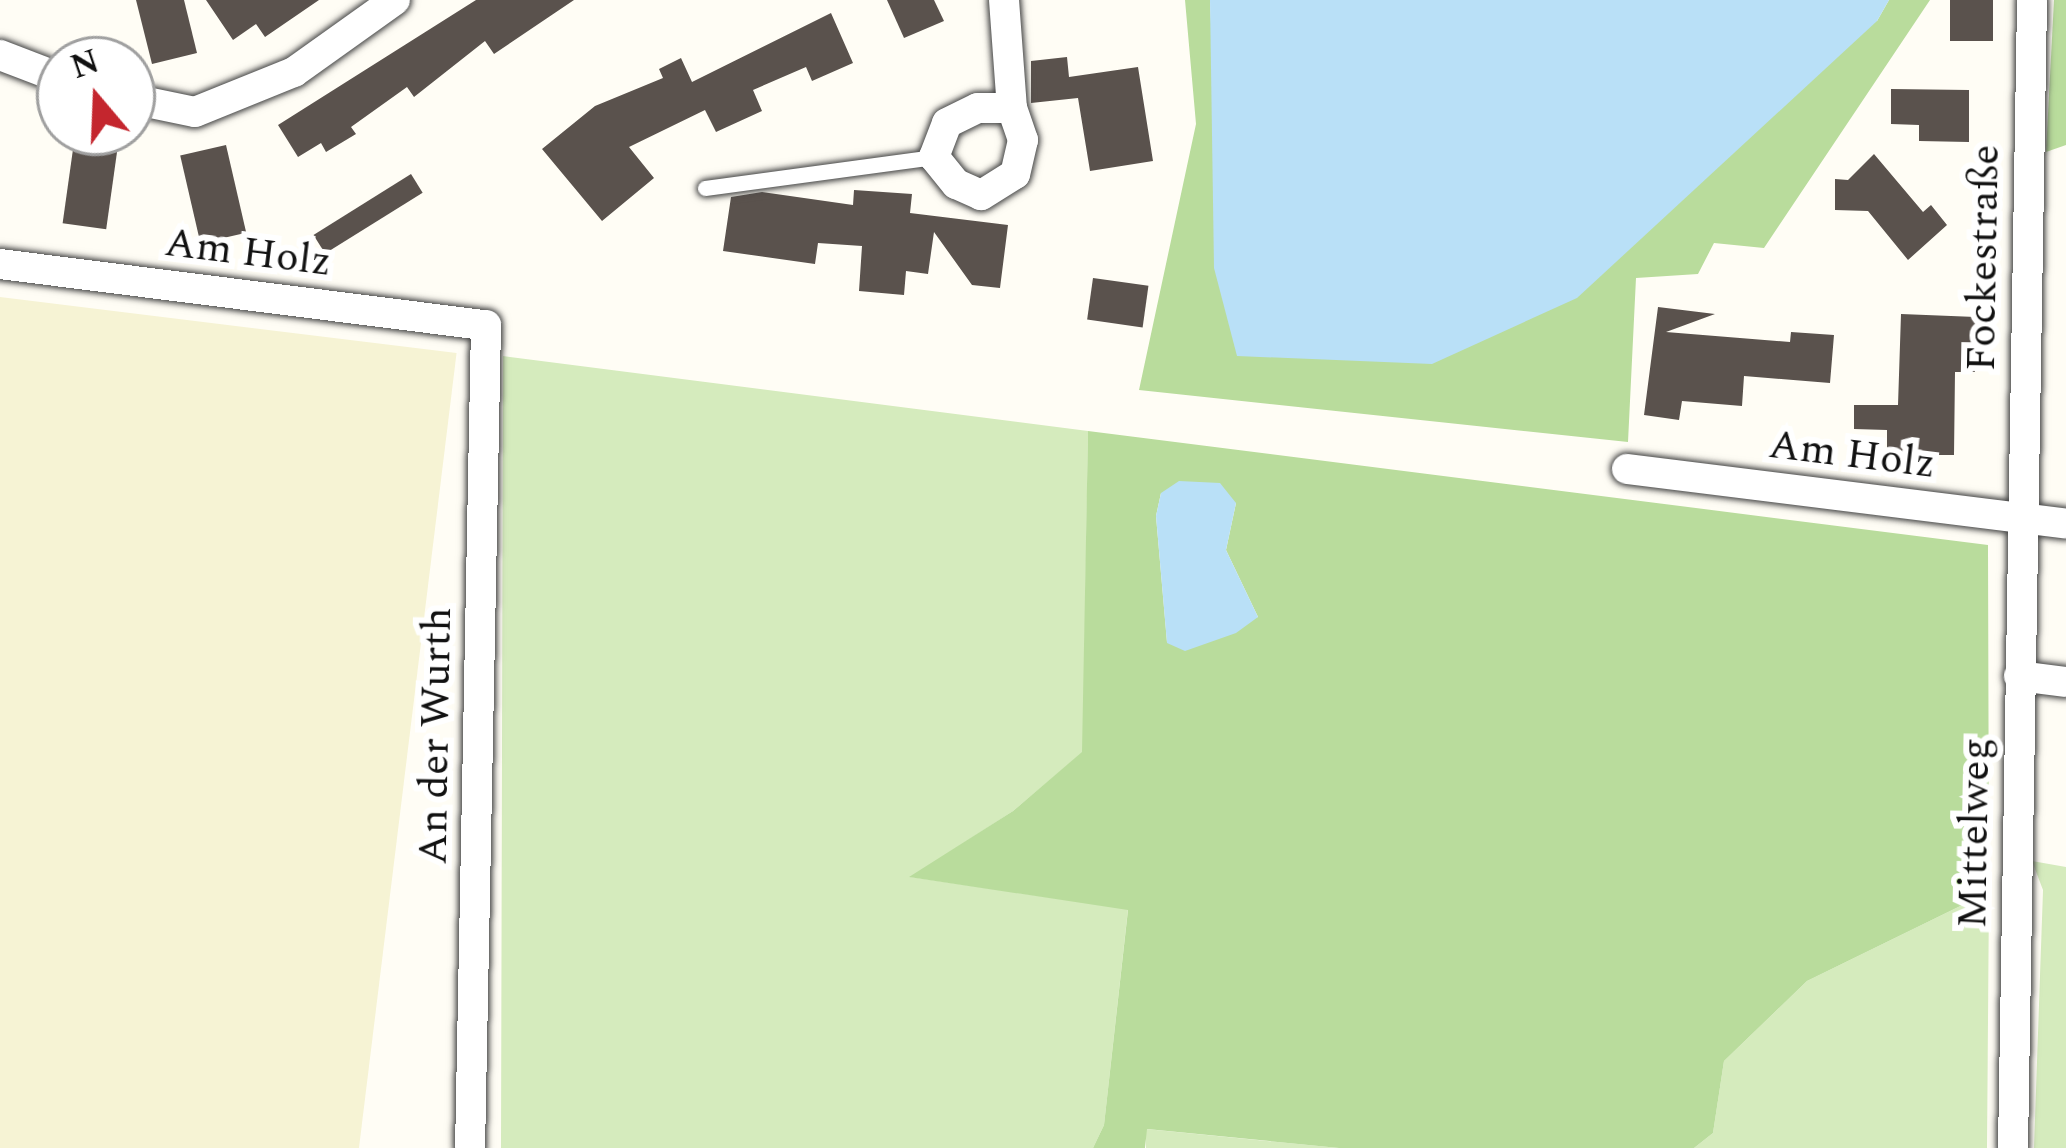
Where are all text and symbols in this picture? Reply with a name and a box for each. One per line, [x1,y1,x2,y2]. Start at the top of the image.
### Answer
north arrow [36,36,156,156]
text: N [64,37,106,93]
street label: Fockestraße [1957,144,2011,372]
street label: Am Holz [162,218,334,288]
street label: Am Holz [1766,420,1938,490]
street label: An der Wurth [409,607,463,865]
street label: Mittelweg [1948,737,2002,929]

